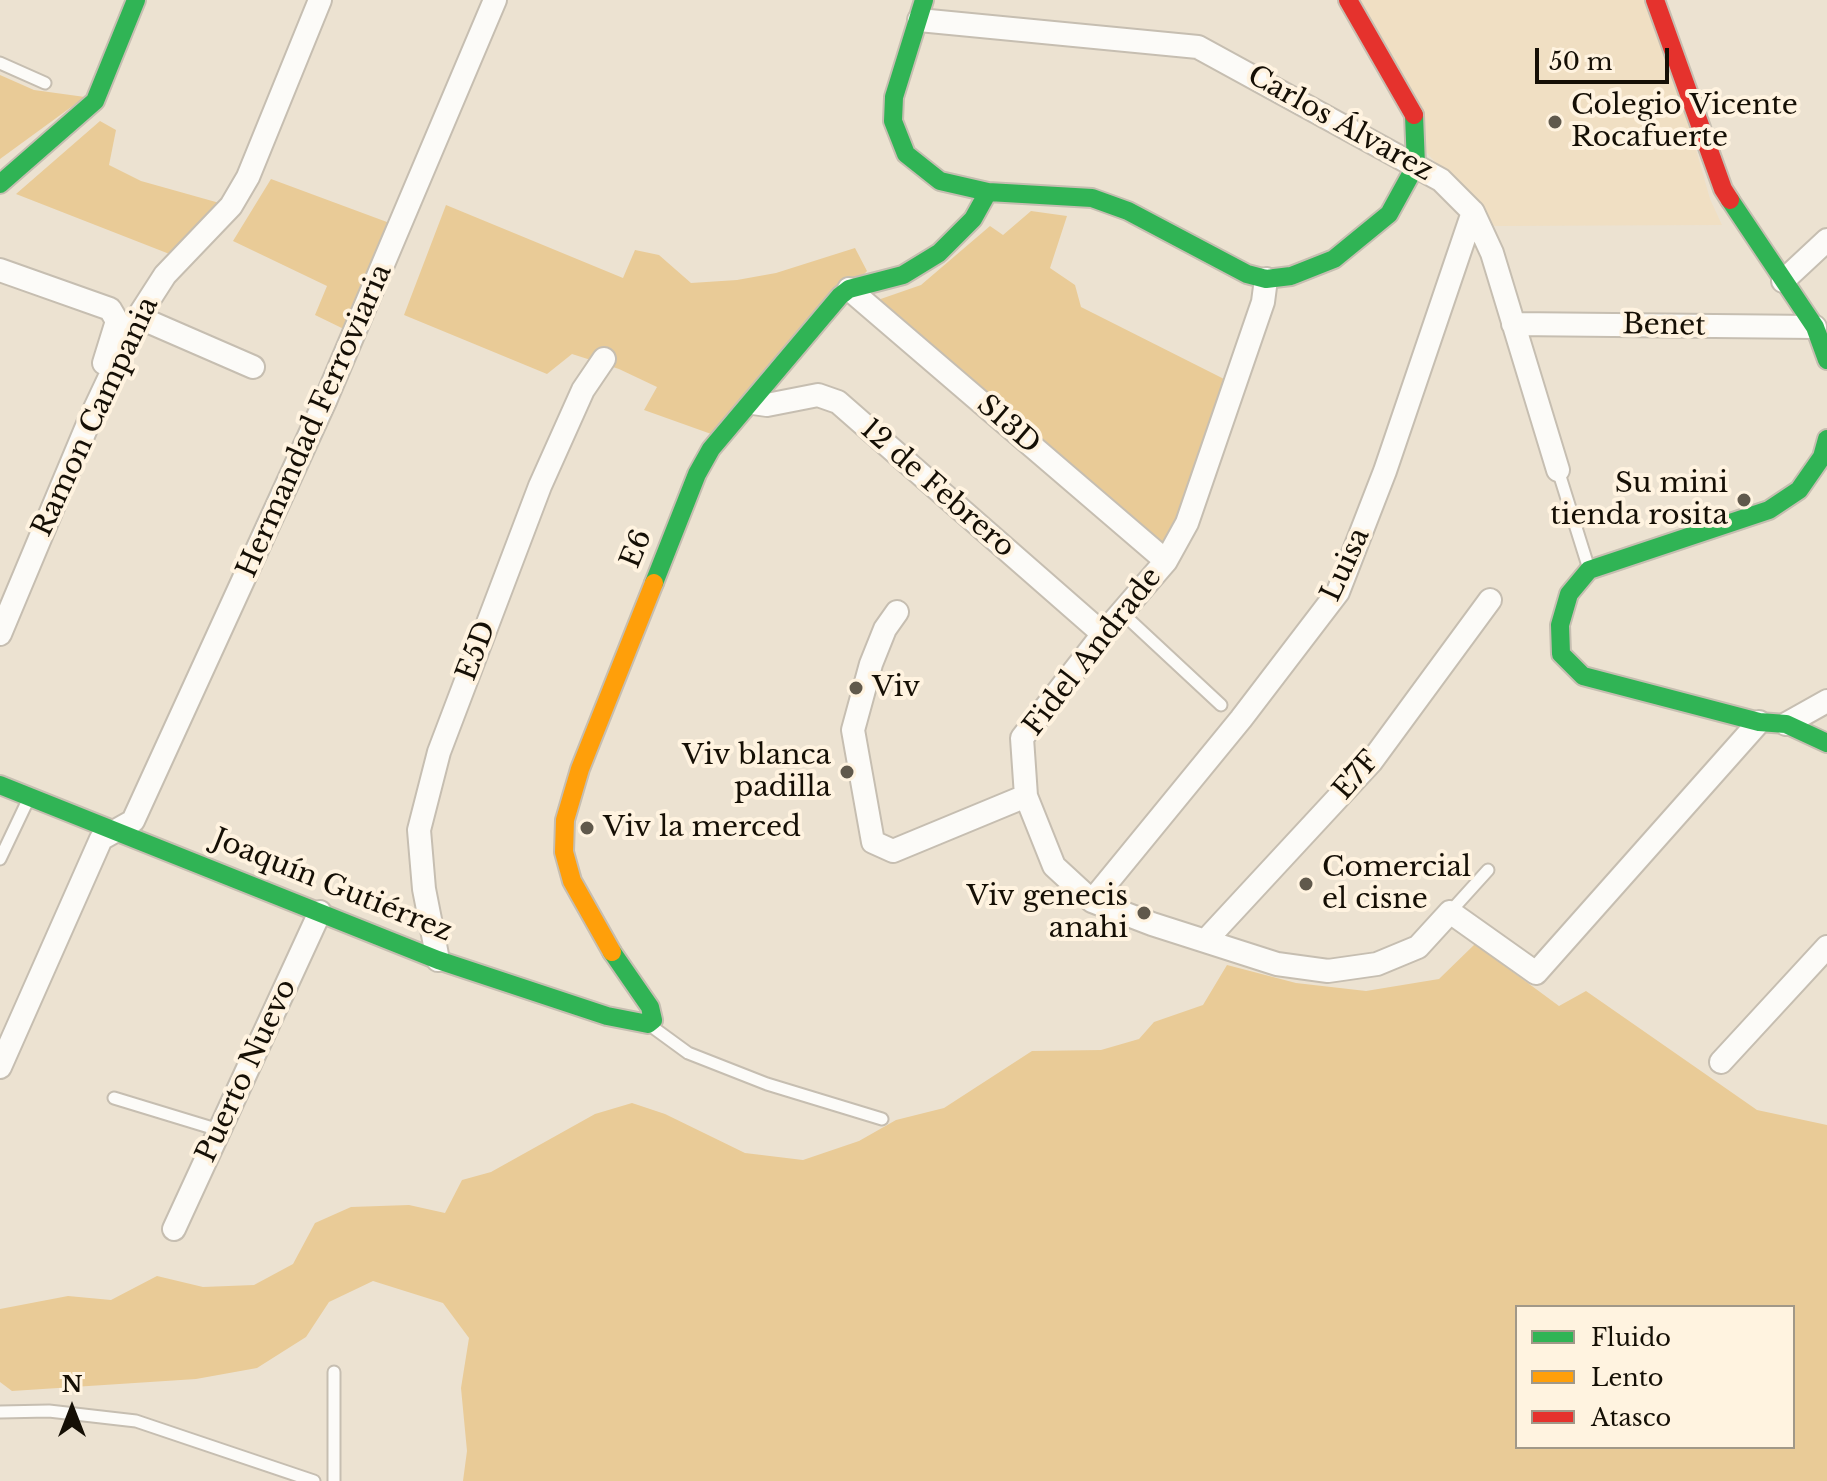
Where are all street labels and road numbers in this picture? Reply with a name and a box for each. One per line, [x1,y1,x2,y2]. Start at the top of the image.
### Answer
street label: Carlos Álvarez [1241,59,1439,189]
street label: Hermandad Ferroviaria [231,259,399,583]
street label: Ramon Campania [26,292,166,542]
street label: Benet [1622,308,1706,344]
street label: S13D [970,389,1046,461]
street label: 12 de Febrero [853,413,1021,565]
street label: Luisa [1315,523,1377,607]
street label: E6 [614,525,660,573]
street label: Fidel Andrade [1017,561,1169,743]
street label: E5D [450,617,504,685]
street label: E7F [1327,745,1387,807]
street label: Joaquín Gutiérrez [207,823,457,949]
street label: Puerto Nuevo [190,974,304,1168]

